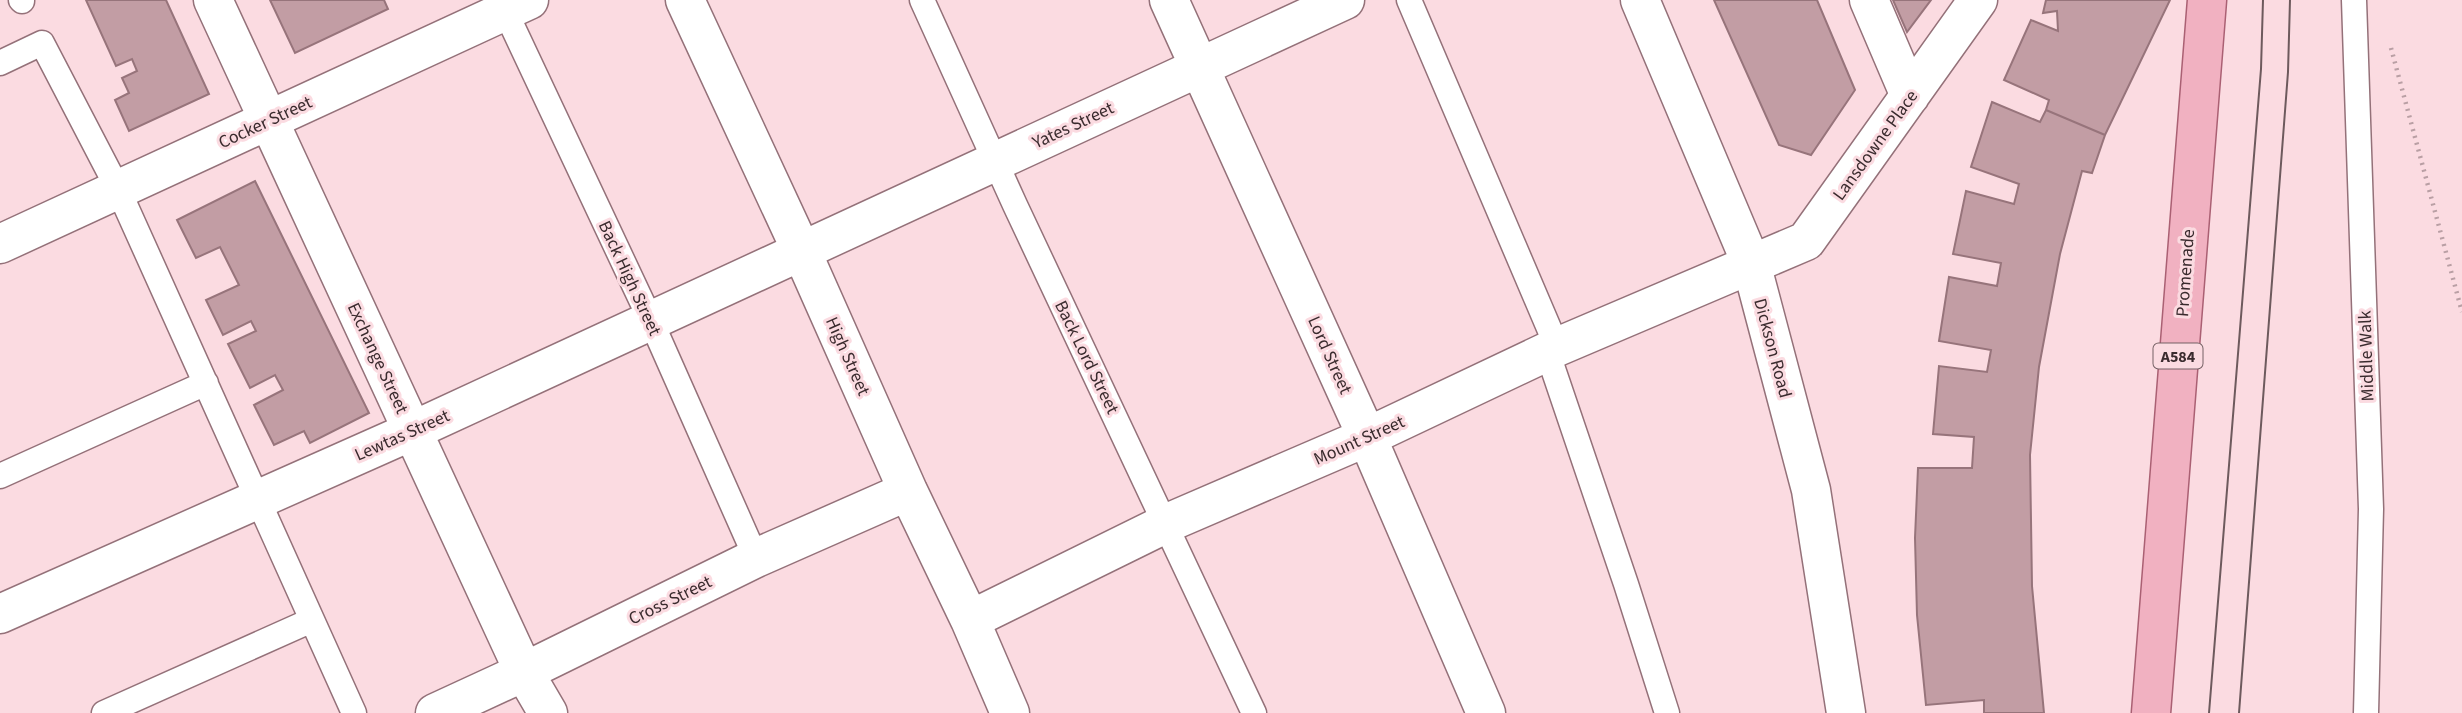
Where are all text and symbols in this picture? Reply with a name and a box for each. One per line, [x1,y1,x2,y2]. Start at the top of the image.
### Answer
street label: Lansdowne Place [1827,85,1924,206]
street label: Cocker Street [214,90,316,155]
street label: Yates Street [1028,96,1118,156]
street label: Back High Street [592,217,667,340]
street label: Promenade [2170,228,2201,318]
street label: Back Lord Street [1048,296,1125,418]
street label: Dickson Road [1747,296,1798,401]
street label: Exchange Street [341,299,414,418]
street label: Middle Walk [2352,310,2381,402]
street label: Lord Street [1301,312,1358,398]
street label: High Street [819,313,876,400]
road number: A584 [2154,344,2202,368]
street label: Lewtas Street [351,403,454,468]
street label: Mount Street [1310,409,1409,472]
street label: Cross Street [624,570,716,631]

